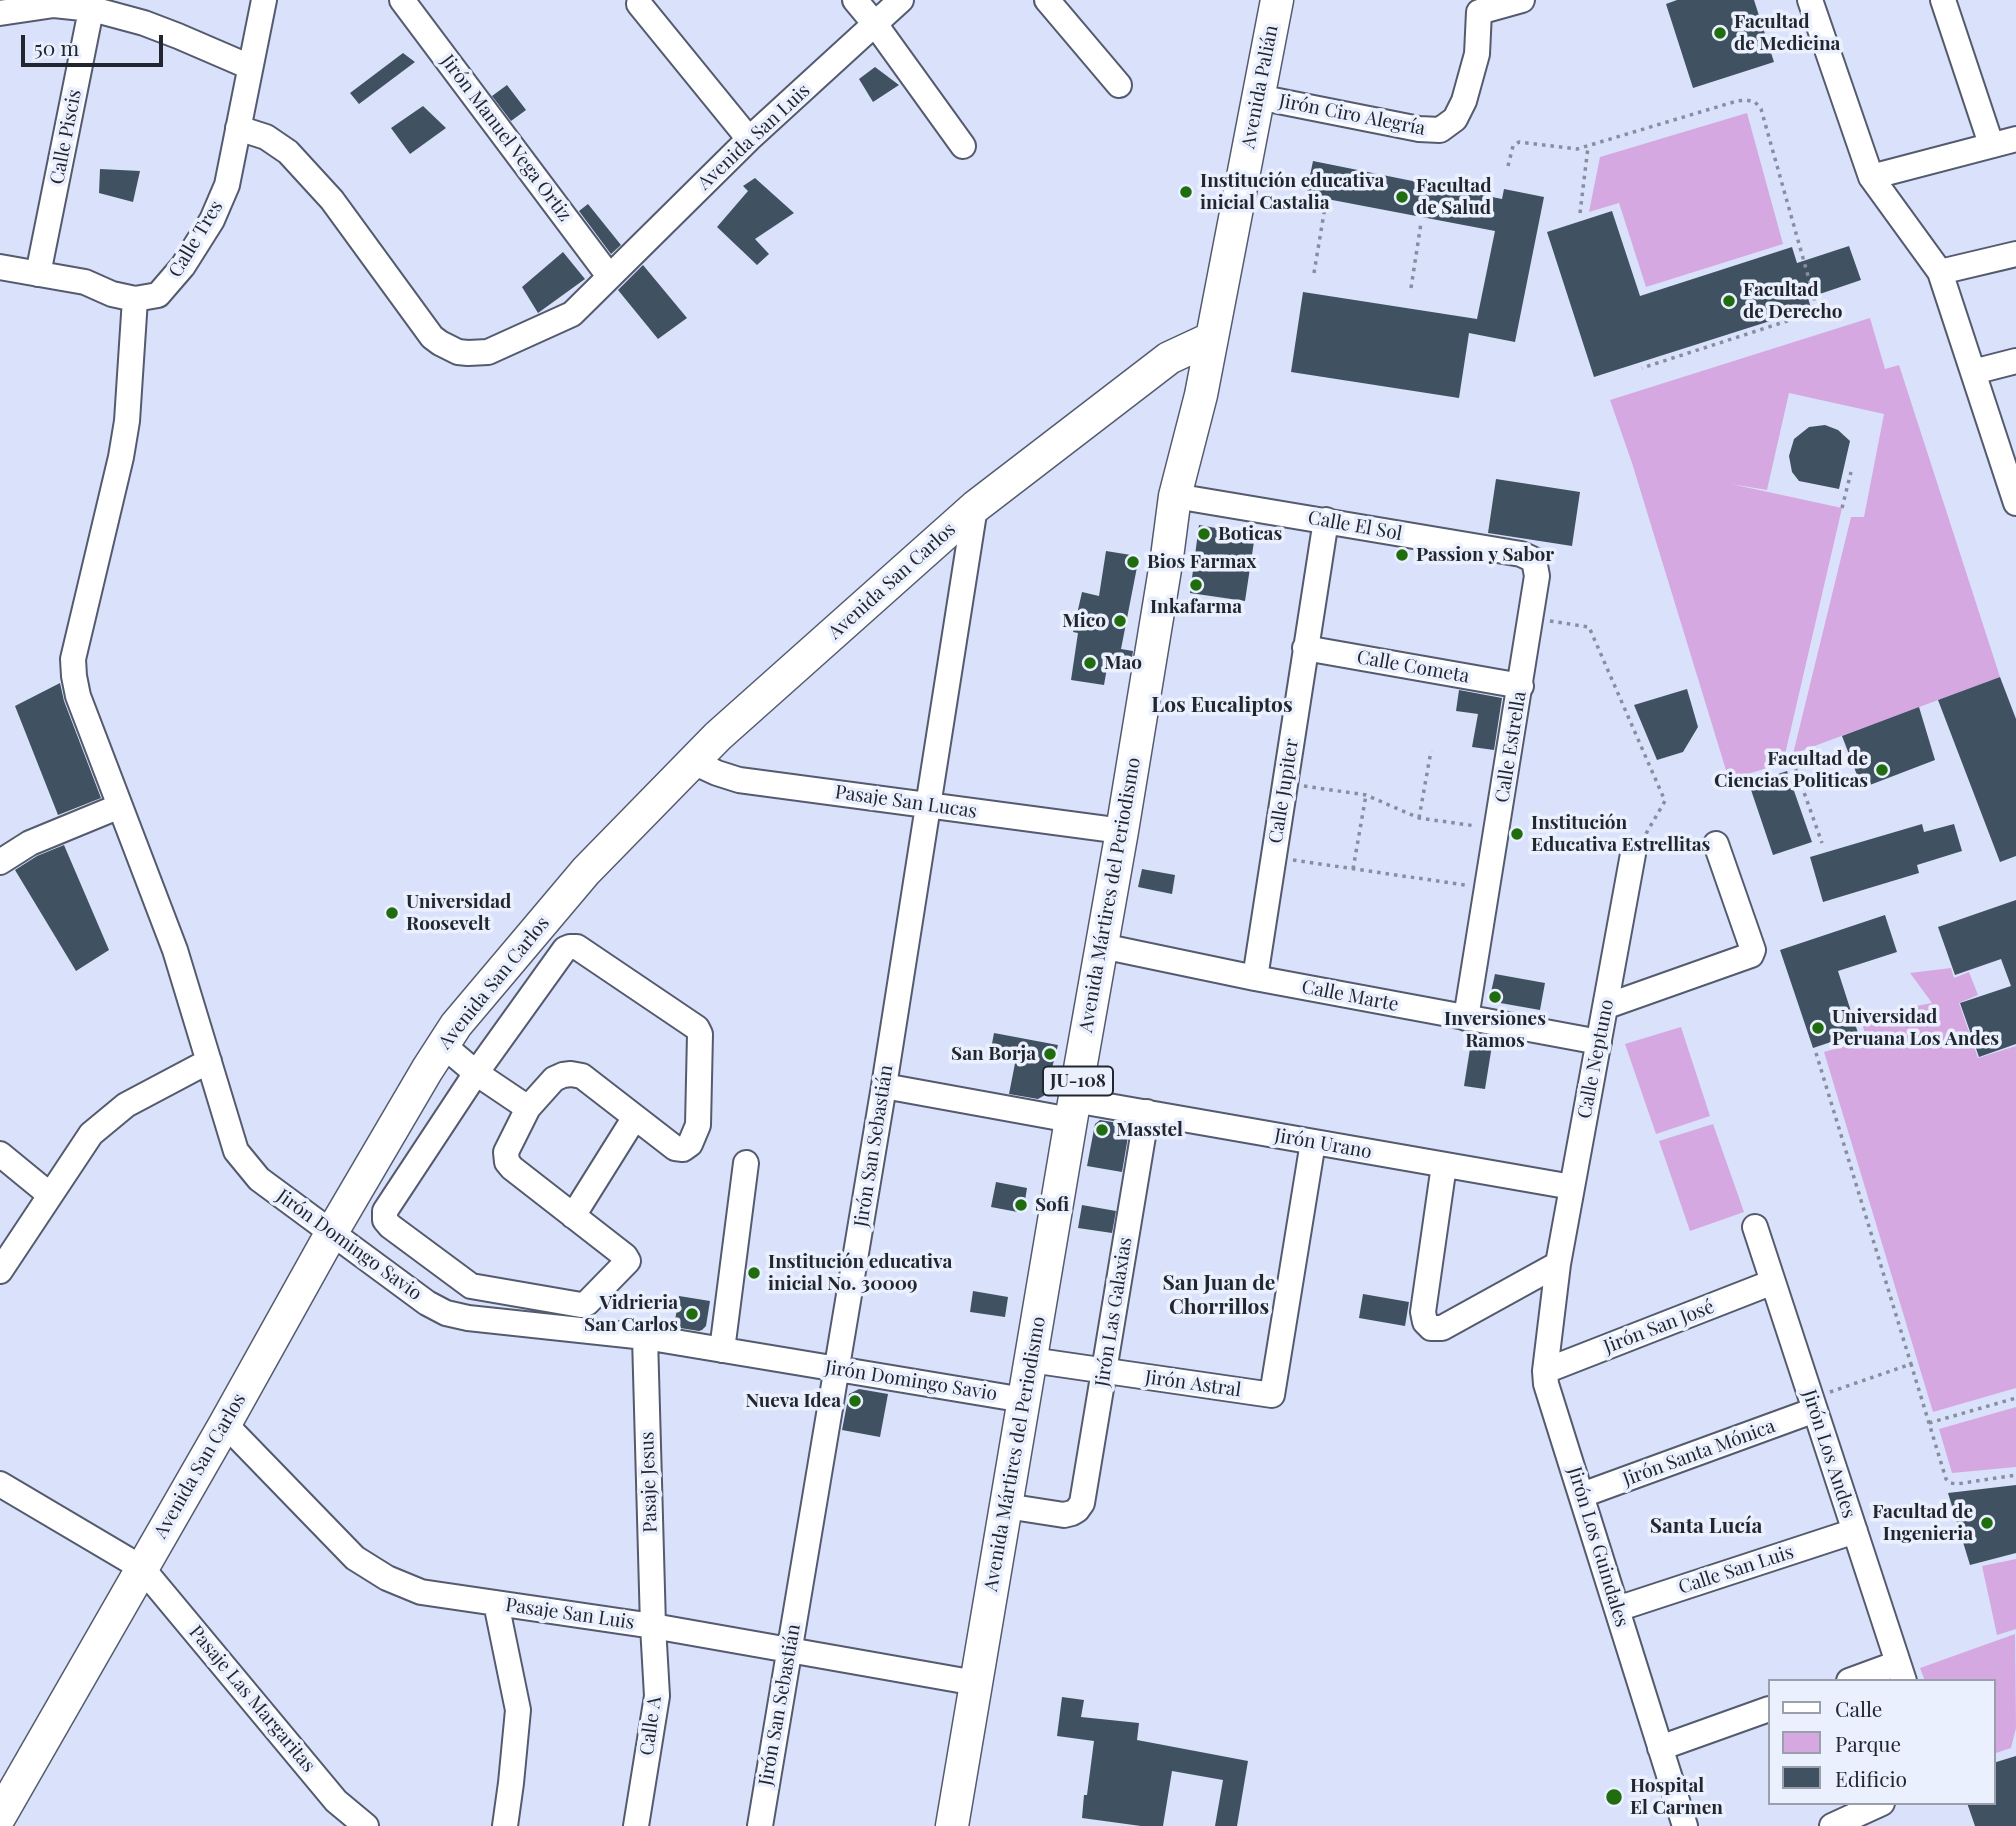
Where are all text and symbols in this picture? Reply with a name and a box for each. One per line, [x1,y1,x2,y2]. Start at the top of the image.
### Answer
place label: Facultad de Medicina [1734,11,1840,55]
scale bar [24,21,166,65]
street label: Avenida Palián [1237,23,1283,151]
marker: Facultad de Medicina [1712,25,1728,41]
text: 50 m [34,33,79,61]
street label: Jirón Manuel Vega Ortiz [436,50,576,226]
street label: Avenida San Luis [693,79,815,195]
street label: Calle Piscis [46,88,86,186]
street label: Jirón Ciro Alegría [1277,90,1427,140]
place label: Institución educativa inicial Castalia [1200,170,1384,214]
place label: Facultad de Salud [1416,175,1492,219]
marker: Institución educativa inicial Castalia [1178,184,1194,200]
marker: Facultad de Salud [1394,189,1410,205]
street label: Calle Tres [164,196,228,282]
place label: Facultad de Derecho [1743,279,1842,323]
marker: Facultad de Derecho [1721,293,1737,309]
street label: Calle El Sol [1306,507,1404,545]
street label: Avenida San Carlos [824,518,960,644]
place label: Boticas [1218,523,1282,545]
marker: Boticas [1196,526,1212,542]
place label: Passion y Sabor [1416,544,1554,566]
marker: Passion y Sabor [1394,547,1410,563]
place label: Bios Farmax [1147,551,1257,573]
marker: Bios Farmax [1125,554,1141,570]
marker: Inkafarma [1188,577,1204,593]
place label: Inkafarma [1150,596,1242,618]
place label: Mico [1062,610,1106,632]
marker: Mico [1112,613,1128,629]
street label: Calle Cometa [1355,646,1471,688]
place label: Mao [1104,652,1142,674]
marker: Mao [1082,655,1098,671]
street label: Calle Estrella [1491,690,1531,804]
district label: Los Eucaliptos [1151,692,1293,718]
street label: Calle Jupiter [1264,737,1304,845]
place label: Facultad de Ciencias Politicas [1714,748,1868,792]
street label: Avenida Mártires del Periodismo [1075,756,1145,1034]
marker: Facultad de Ciencias Politicas [1874,762,1890,778]
street label: Pasaje San Lucas [834,781,978,823]
place label: Institución Educativa Estrellitas [1531,812,1710,856]
marker: Institución Educativa Estrellitas [1509,826,1525,842]
place label: Universidad Roosevelt [406,891,511,935]
marker: Universidad Roosevelt [384,905,400,921]
street label: Avenida San Carlos [434,912,554,1054]
street label: Calle Marte [1300,975,1400,1017]
marker: Inversiones Ramos [1487,989,1503,1005]
street label: Calle Neptuno [1573,998,1619,1120]
place label: Universidad Peruana Los Andes [1832,1006,1999,1050]
place label: Inversiones Ramos [1444,1008,1546,1052]
marker: Universidad Peruana Los Andes [1810,1020,1826,1036]
place label: San Borja [951,1043,1036,1065]
marker: San Borja [1042,1046,1058,1062]
street label: Jirón San Sebastián [850,1063,898,1229]
road number: JU-108 [1043,1066,1113,1096]
place label: Masstel [1116,1119,1183,1141]
marker: Masstel [1094,1122,1110,1138]
street label: Jirón Urano [1272,1124,1374,1164]
street label: Jirón Domingo Savio [272,1185,426,1305]
place label: Sofi [1035,1194,1069,1216]
marker: Sofi [1013,1197,1029,1213]
street label: Jirón Las Galaxias [1091,1236,1137,1388]
place label: Institución educativa inicial No. 30009 [768,1251,952,1295]
marker: Institución educativa inicial No. 30009 [746,1265,762,1281]
district label: San Juan de Chorrillos [1163,1270,1275,1320]
place label: Vidrieria San Carlos [584,1292,678,1336]
street label: Jirón San José [1601,1296,1717,1358]
marker: Vidrieria San Carlos [684,1306,700,1322]
street label: Avenida Mártires del Periodismo [980,1315,1050,1593]
street label: Jirón Domingo Savio [823,1356,999,1406]
street label: Jirón Astral [1144,1366,1242,1402]
street label: Jirón Los Andes [1798,1387,1860,1521]
street label: Avenida San Carlos [149,1390,251,1542]
place label: Nueva Idea [745,1390,841,1412]
marker: Nueva Idea [847,1393,863,1409]
street label: Jirón Santa Mónica [1620,1415,1778,1491]
street label: Pasaje Jesus [636,1431,662,1533]
street label: Jirón Los Guindales [1563,1464,1633,1630]
place label: Facultad de Ingenieria [1872,1501,1973,1545]
district label: Santa Lucía [1650,1513,1762,1539]
marker: Facultad de Ingenieria [1979,1515,1995,1531]
street label: Calle San Luis [1676,1541,1796,1599]
street label: Pasaje San Luis [504,1594,636,1634]
street label: Pasaje Las Margaritas [184,1621,320,1777]
street label: Jirón San Sebastián [755,1622,805,1788]
legend [1768,1679,1995,1805]
text: Calle [1835,1694,1882,1722]
street label: Calle A [636,1695,666,1757]
text: Parque [1835,1729,1901,1757]
text: Edificio [1835,1764,1907,1792]
place label: Hospital El Carmen [1630,1775,1723,1819]
marker: Hospital El Carmen [1604,1787,1624,1807]

